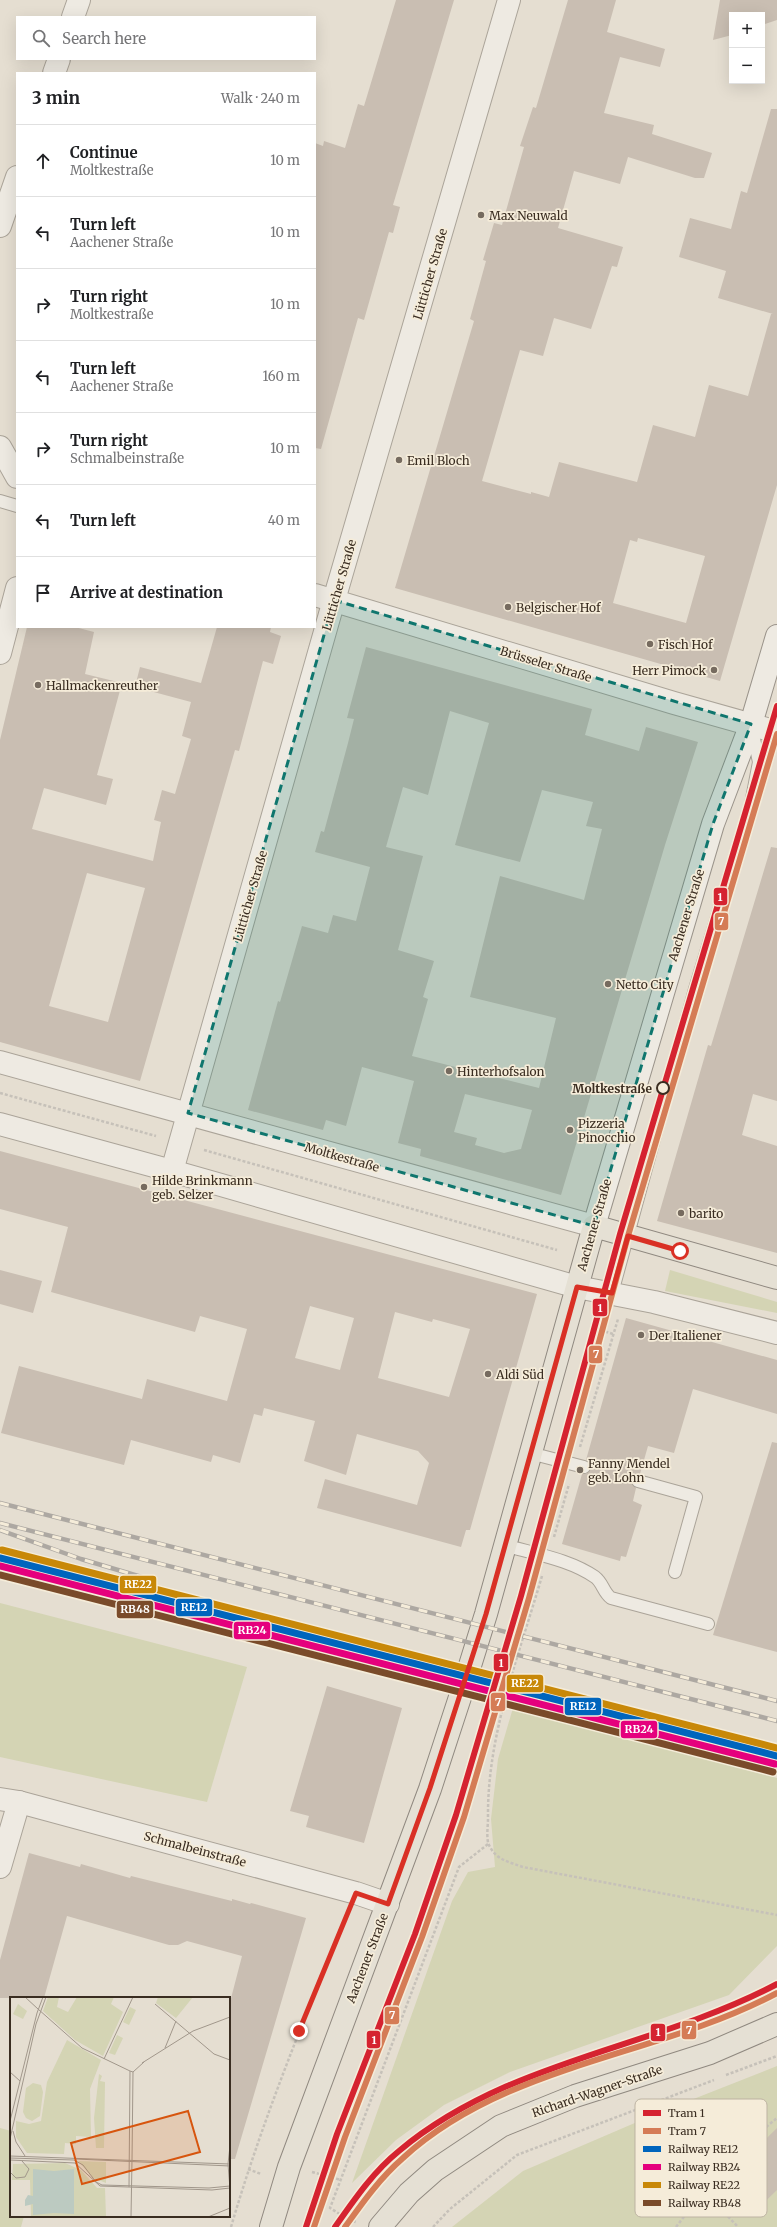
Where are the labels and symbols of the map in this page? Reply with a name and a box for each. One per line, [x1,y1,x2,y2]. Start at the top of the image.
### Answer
place label: Max Neuwald [489,208,568,223]
marker: Max Neuwald [476,210,486,220]
street label: Lütticher Straße [410,227,450,321]
place label: Emil Bloch [407,453,470,468]
marker: Emil Bloch [394,455,404,465]
street label: Lütticher Straße [319,538,359,632]
place label: Belgischer Hof [516,600,601,615]
marker: Belgischer Hof [503,602,513,612]
place label: Fisch Hof [658,637,713,652]
marker: Fisch Hof [645,639,655,649]
street label: Brüsseler Straße [498,643,594,685]
place label: Herr Pimock [632,663,706,678]
marker: Herr Pimock [709,665,719,675]
place label: Hallmackenreuther [46,678,159,693]
marker: Hallmackenreuther [33,680,43,690]
street label: Lütticher Straße [230,849,270,943]
street label: Aachener Straße [665,867,707,964]
line badge: 1 [713,887,728,906]
text: 1 [717,890,723,904]
line badge: 7 [714,912,729,931]
text: 7 [718,914,725,928]
place label: Netto City [616,977,674,992]
marker: Netto City [603,979,613,989]
place label: Hinterhofsalon [457,1064,545,1079]
marker: Hinterhofsalon [444,1066,454,1076]
place label: Moltkestraße [572,1081,652,1096]
marker: Moltkestraße [656,1081,670,1095]
place label: Pizzeria Pinocchio [578,1116,635,1145]
marker: Pizzeria Pinocchio [565,1125,575,1135]
street label: Moltkestraße [303,1139,381,1175]
place label: Hilde Brinkmann geb. Selzer [152,1173,253,1202]
street label: Aachener Straße [573,1177,614,1274]
marker: Hilde Brinkmann geb. Selzer [139,1182,149,1192]
place label: barito [688,1206,723,1221]
marker: barito [676,1208,686,1218]
route start [671,1242,689,1260]
line badge: 1 [592,1298,608,1317]
text: 1 [597,1301,603,1315]
place label: Der Italiener [649,1328,722,1343]
marker: Der Italiener [636,1330,646,1340]
line badge: 7 [588,1345,603,1364]
text: 7 [593,1347,600,1361]
place label: Aldi Süd [495,1367,544,1382]
marker: Aldi Süd [483,1369,493,1379]
place label: Fanny Mendel geb. Lohn [588,1456,670,1485]
marker: Fanny Mendel geb. Lohn [575,1465,585,1475]
line badge: RE22 [119,1575,157,1594]
text: RE22 [124,1577,153,1591]
line badge: RE12 [175,1598,213,1617]
line badge: RB48 [116,1600,154,1619]
text: RE12 [181,1600,208,1614]
text: RB48 [120,1602,150,1616]
line badge: RB24 [233,1621,271,1640]
text: RB24 [238,1623,266,1637]
line badge: 1 [493,1653,509,1672]
text: 1 [498,1656,504,1670]
line badge: RE22 [506,1674,544,1693]
text: RE22 [511,1676,540,1690]
line badge: 7 [490,1692,506,1712]
text: 7 [495,1695,502,1709]
line badge: RE12 [564,1697,602,1716]
text: RE12 [570,1699,597,1713]
line badge: RB24 [620,1720,658,1739]
text: RB24 [625,1722,653,1736]
street label: Schmalbeinstraße [142,1828,248,1870]
street label: Aachener Straße [343,1911,391,2006]
inset map [10,1997,230,2217]
line badge: 7 [384,2006,400,2025]
text: 7 [389,2008,396,2022]
line badge: 7 [681,2020,697,2040]
route end [290,2022,308,2040]
line badge: 1 [650,2023,666,2042]
text: 7 [686,2023,693,2037]
text: 1 [655,2025,661,2039]
line badge: 1 [366,2030,381,2049]
text: 1 [371,2033,377,2047]
street label: Richard-Wagner-Straße [530,2062,664,2120]
legend [635,2099,767,2217]
text: Tram 1 [668,2106,705,2120]
text: Tram 7 [668,2124,706,2138]
text: Railway RE12 [668,2142,738,2156]
text: Railway RB24 [668,2160,741,2174]
text: Railway RE22 [668,2178,740,2192]
text: Railway RB48 [668,2196,741,2210]

